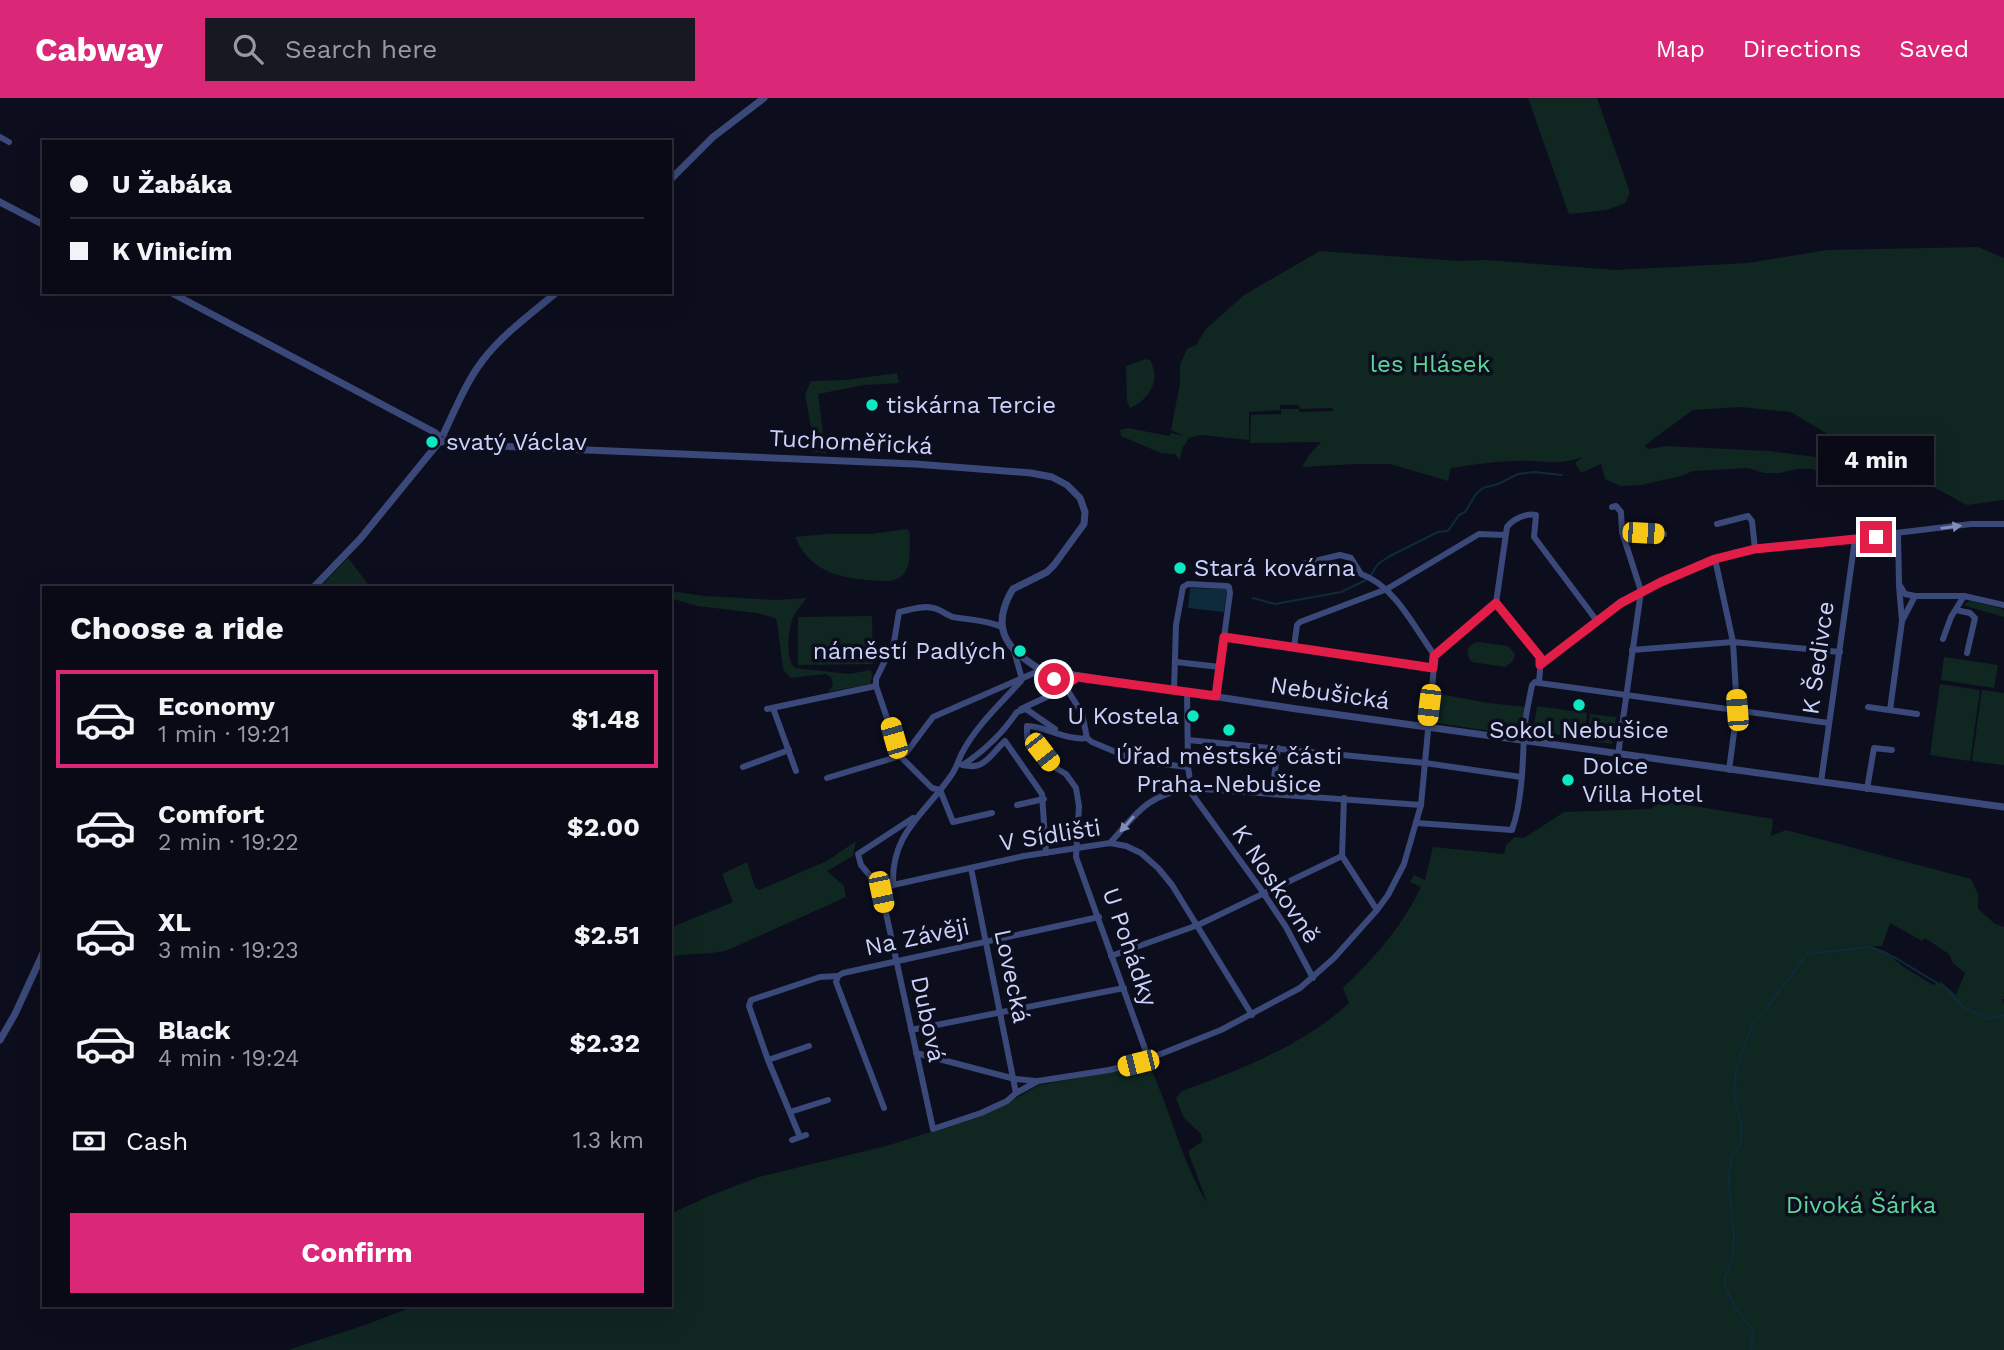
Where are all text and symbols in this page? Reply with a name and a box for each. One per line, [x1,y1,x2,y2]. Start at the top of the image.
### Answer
search box [205,18,695,81]
text: Cabway [35,30,163,69]
icon: search [229,30,267,68]
text: Search here [285,34,437,64]
text: Map [1656,35,1705,63]
text: Directions [1743,35,1861,63]
text: Saved [1899,35,1969,63]
text: U Žabáka [112,169,232,199]
text: K Vinicím [112,236,232,266]
park label: les Hlásek [1370,350,1491,378]
place label: tiskárna Tercie [886,391,1056,419]
marker: tiskárna Tercie [864,397,880,413]
street label: Tuchoměřická [769,424,933,460]
place label: svatý Václav [446,428,587,456]
marker: svatý Václav [424,434,440,450]
callout: 4 min [1818,436,1934,484]
text: 4 min [1844,447,1908,474]
car [1622,521,1665,545]
route end [1860,521,1892,553]
one-way arrow [1940,521,1962,532]
place label: Stará kovárna [1194,554,1355,582]
marker: Stará kovárna [1172,560,1188,576]
street label: K Šedivce [1796,600,1840,716]
text: Choose a ride [70,609,284,647]
place label: náměstí Padlých [813,637,1006,665]
marker: náměstí Padlých [1012,643,1028,659]
route start [1038,663,1070,695]
street label: Nebušická [1268,671,1392,715]
car [1417,683,1442,727]
icon: car [74,688,137,751]
car [1726,688,1749,732]
text: Economy [158,691,275,721]
marker: Sokol Nebušice [1571,697,1587,713]
place label: U Kostela [1067,702,1179,730]
text: $1.48 [572,704,640,734]
marker: U Kostela [1185,708,1201,724]
car [879,715,910,761]
place label: Sokol Nebušice [1489,716,1669,744]
text: 1 min · 19:21 [158,721,290,748]
marker: Úřad městské části Praha-Nebušice [1221,722,1237,738]
car [1021,729,1064,775]
place label: Úřad městské části Praha-Nebušice [1116,742,1342,798]
place label: Dolce Villa Hotel [1582,752,1703,808]
marker: Dolce Villa Hotel [1560,772,1576,788]
icon: car [74,796,137,859]
text: Comfort [158,799,264,829]
text: $2.00 [567,812,640,842]
street label: V Sídlišti [997,813,1103,857]
one-way arrow [1120,815,1135,832]
street label: K Noskovně [1226,819,1326,949]
text: 2 min · 19:22 [158,829,299,856]
car [867,869,896,915]
street label: U Pohádky [1097,884,1164,1011]
icon: car [74,904,137,967]
text: XL [158,907,191,937]
street label: Na Závěji [862,912,972,962]
text: $2.51 [574,920,640,950]
street label: Lovecká [988,927,1036,1025]
text: 3 min · 19:23 [158,937,299,964]
street label: Dubová [905,973,951,1065]
icon: car [74,1012,137,1075]
text: Black [158,1015,230,1045]
text: $2.32 [569,1028,640,1058]
text: 4 min · 19:24 [158,1045,299,1072]
car [1116,1048,1161,1078]
icon: cash [70,1122,108,1160]
text: Cash [126,1126,188,1156]
text: 1.3 km [573,1127,644,1154]
park label: Divoká Šárka [1786,1191,1936,1219]
button: Confirm [70,1213,644,1293]

